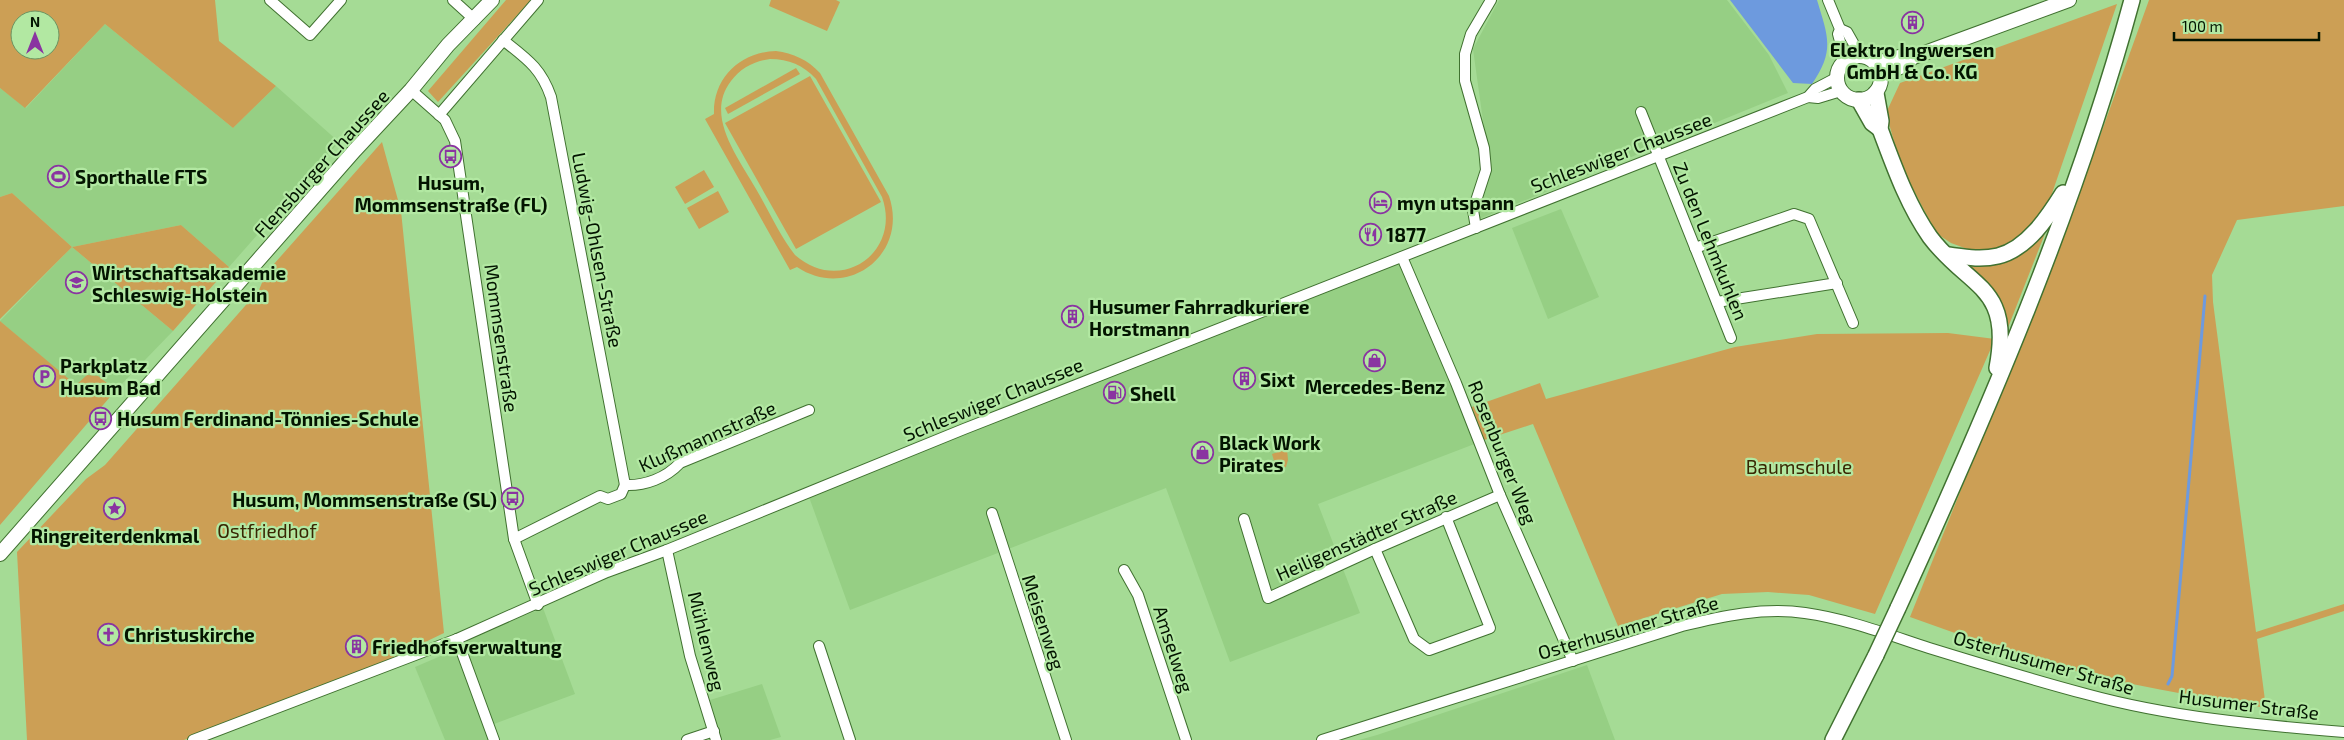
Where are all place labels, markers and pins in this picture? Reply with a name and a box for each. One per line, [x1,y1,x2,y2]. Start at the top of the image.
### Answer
building icon: Elektro Ingwersen GmbH & Co. KG [1900,11,1924,35]
place label: Elektro Ingwersen GmbH & Co. KG [1830,38,1994,83]
bus stop icon: Husum, Mommsenstraße (FL) [439,144,463,168]
sports icon: Sporthalle FTS [47,164,71,188]
place label: Sporthalle FTS [75,165,207,188]
place label: Husum, Mommsenstraße (FL) [354,171,548,216]
hotel icon: myn utspann [1369,190,1393,214]
place label: myn utspann [1397,191,1514,215]
restaurant icon: 1877 [1358,222,1382,246]
place label: 1877 [1386,223,1426,246]
place label: Wirtschaftsakademie Schleswig-Holstein [92,261,287,306]
school or university icon: Wirtschaftsakademie Schleswig-Holstein [64,271,88,295]
place label: Husumer Fahrradkuriere Horstmann [1089,295,1310,340]
building icon: Husumer Fahrradkuriere Horstmann [1061,305,1085,329]
shop icon: Mercedes-Benz [1363,348,1387,372]
place label: Parkplatz Husum Bad [60,354,161,399]
parking icon: Parkplatz Husum Bad [32,364,56,388]
building icon: Sixt [1232,367,1256,391]
place label: Sixt [1260,368,1295,391]
place label: Mercedes-Benz [1305,375,1445,398]
fuel station icon: Shell [1102,381,1126,405]
place label: Shell [1130,382,1177,405]
bus stop icon: Husum Ferdinand-Tönnies-Schule [89,406,113,430]
place label: Husum Ferdinand-Tönnies-Schule [117,407,419,430]
place label: Black Work Pirates [1219,431,1321,476]
shop icon: Black Work Pirates [1191,441,1215,465]
bus stop icon: Husum, Mommsenstraße (SL) [501,487,525,511]
place label: Husum, Mommsenstraße (SL) [232,488,497,511]
place icon: Ringreiterdenkmal [103,497,127,521]
place label: Ringreiterdenkmal [31,524,200,547]
church icon: Christuskirche [96,622,120,646]
place label: Christuskirche [124,623,255,646]
building icon: Friedhofsverwaltung [344,634,368,658]
place label: Friedhofsverwaltung [372,635,562,658]

